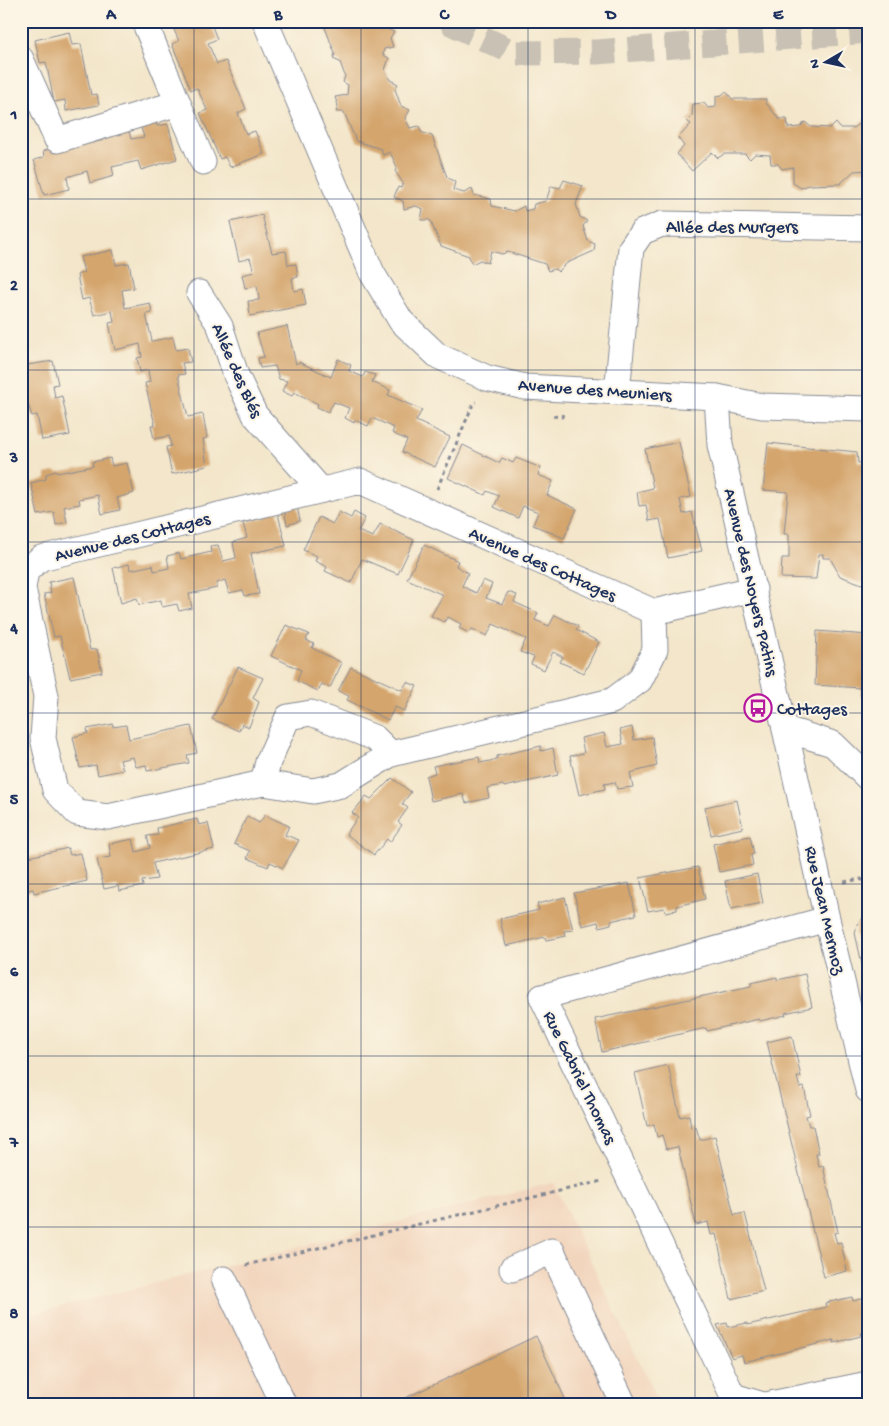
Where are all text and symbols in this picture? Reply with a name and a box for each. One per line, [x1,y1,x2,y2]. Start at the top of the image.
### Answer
text: A [105,7,117,26]
text: B [273,7,283,26]
text: C [439,7,450,26]
text: D [604,7,617,26]
text: E [773,7,784,26]
north arrow [802,38,852,88]
text: N [807,58,825,69]
text: 1 [10,107,17,126]
street label: Allée des Murgers [666,218,799,239]
text: 2 [10,278,18,297]
street label: Allée des Blés [206,321,266,423]
street label: Avenue des Meuniers [517,376,674,407]
text: 3 [9,450,18,469]
street label: Avenue des Noyers Patins [718,487,782,680]
street label: Avenue des Cottages [53,509,214,568]
street label: Avenue des Cottages [465,523,620,608]
text: 4 [9,621,18,640]
bus stop icon: Cottages [743,693,773,723]
place label: Cottages [777,700,848,721]
text: 5 [10,792,19,811]
street label: Rue Jean Mermoz [799,844,849,978]
text: 6 [10,964,19,983]
street label: Rue Gabriel Thomas [537,1008,621,1149]
text: 7 [9,1135,19,1154]
text: 8 [10,1306,19,1325]

